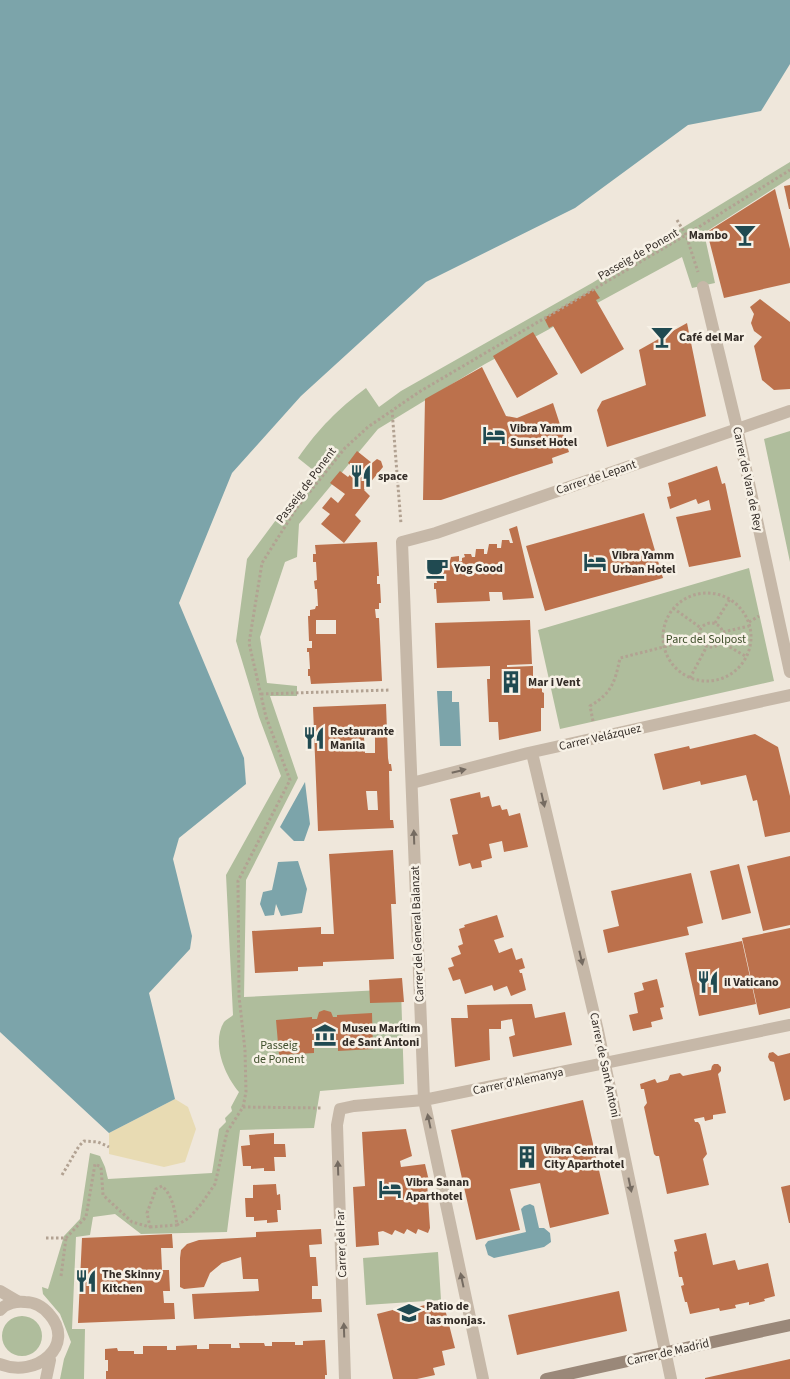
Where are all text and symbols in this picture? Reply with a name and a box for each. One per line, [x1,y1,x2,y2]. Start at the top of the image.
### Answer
bar icon: Mambo [732,222,758,248]
street label: Passeig de Ponent [595,224,682,285]
place label: Mambo [689,227,728,244]
bar icon: Café del Mar [649,324,675,350]
place label: Café del Mar [679,329,744,346]
place label: Vibra Yamm Sunset Hotel [509,420,578,451]
hotel icon: Vibra Yamm Sunset Hotel [481,422,507,448]
street label: Carrer de Vara de Rey [728,425,767,533]
street label: Passeig de Ponent [272,444,341,527]
street label: Carrer de Lepant [554,456,638,499]
restaurant icon: space [348,463,374,489]
place label: space [378,468,408,485]
place label: Vibra Yamm Urban Hotel [611,547,676,578]
hotel icon: Vibra Yamm Urban Hotel [582,549,608,575]
cafe icon: Yog Good [424,555,450,581]
place label: Yog Good [453,560,503,577]
park label: Parc del Solpost [666,631,746,648]
building icon: Mar i Vent [498,669,524,695]
place label: Mar i Vent [528,674,581,691]
street label: Carrer Velázquez [557,720,643,755]
place label: Restaurante Manila [330,723,394,754]
restaurant icon: Restaurante Manila [301,725,327,751]
one-way arrow [451,767,466,775]
one-way arrow [539,793,547,808]
one-way arrow [409,828,417,844]
street label: Carrer del General Balanzat [407,865,428,1002]
one-way arrow [577,951,585,966]
restaurant icon: il Vaticano [695,969,721,995]
place label: il Vaticano [724,974,779,991]
street label: Carrer de Sant Antoni [585,1011,624,1119]
place label: Museu Marítim de Sant Antoni [342,1020,420,1051]
museum icon: Museu Marítim de Sant Antoni [312,1022,338,1048]
park label: Passeig de Ponent [253,1037,305,1068]
street label: Carrer d'Alemanya [471,1064,565,1099]
one-way arrow [424,1113,432,1129]
place label: Vibra Central City Aparthotel [543,1142,625,1173]
building icon: Vibra Central City Aparthotel [514,1144,540,1170]
one-way arrow [334,1160,342,1176]
place label: Vibra Sanan Aparthotel [405,1174,469,1205]
hotel icon: Vibra Sanan Aparthotel [377,1176,403,1202]
one-way arrow [626,1178,634,1193]
street label: Carrer del Far [332,1209,351,1278]
place label: The Skinny Kitchen [102,1266,161,1297]
restaurant icon: The Skinny Kitchen [73,1268,99,1294]
one-way arrow [458,1272,466,1288]
place label: Patio de las monjas. [426,1298,486,1329]
school or university icon: Patio de las monjas. [396,1300,422,1326]
one-way arrow [339,1322,347,1338]
street label: Carrer de Madrid [625,1335,711,1370]

